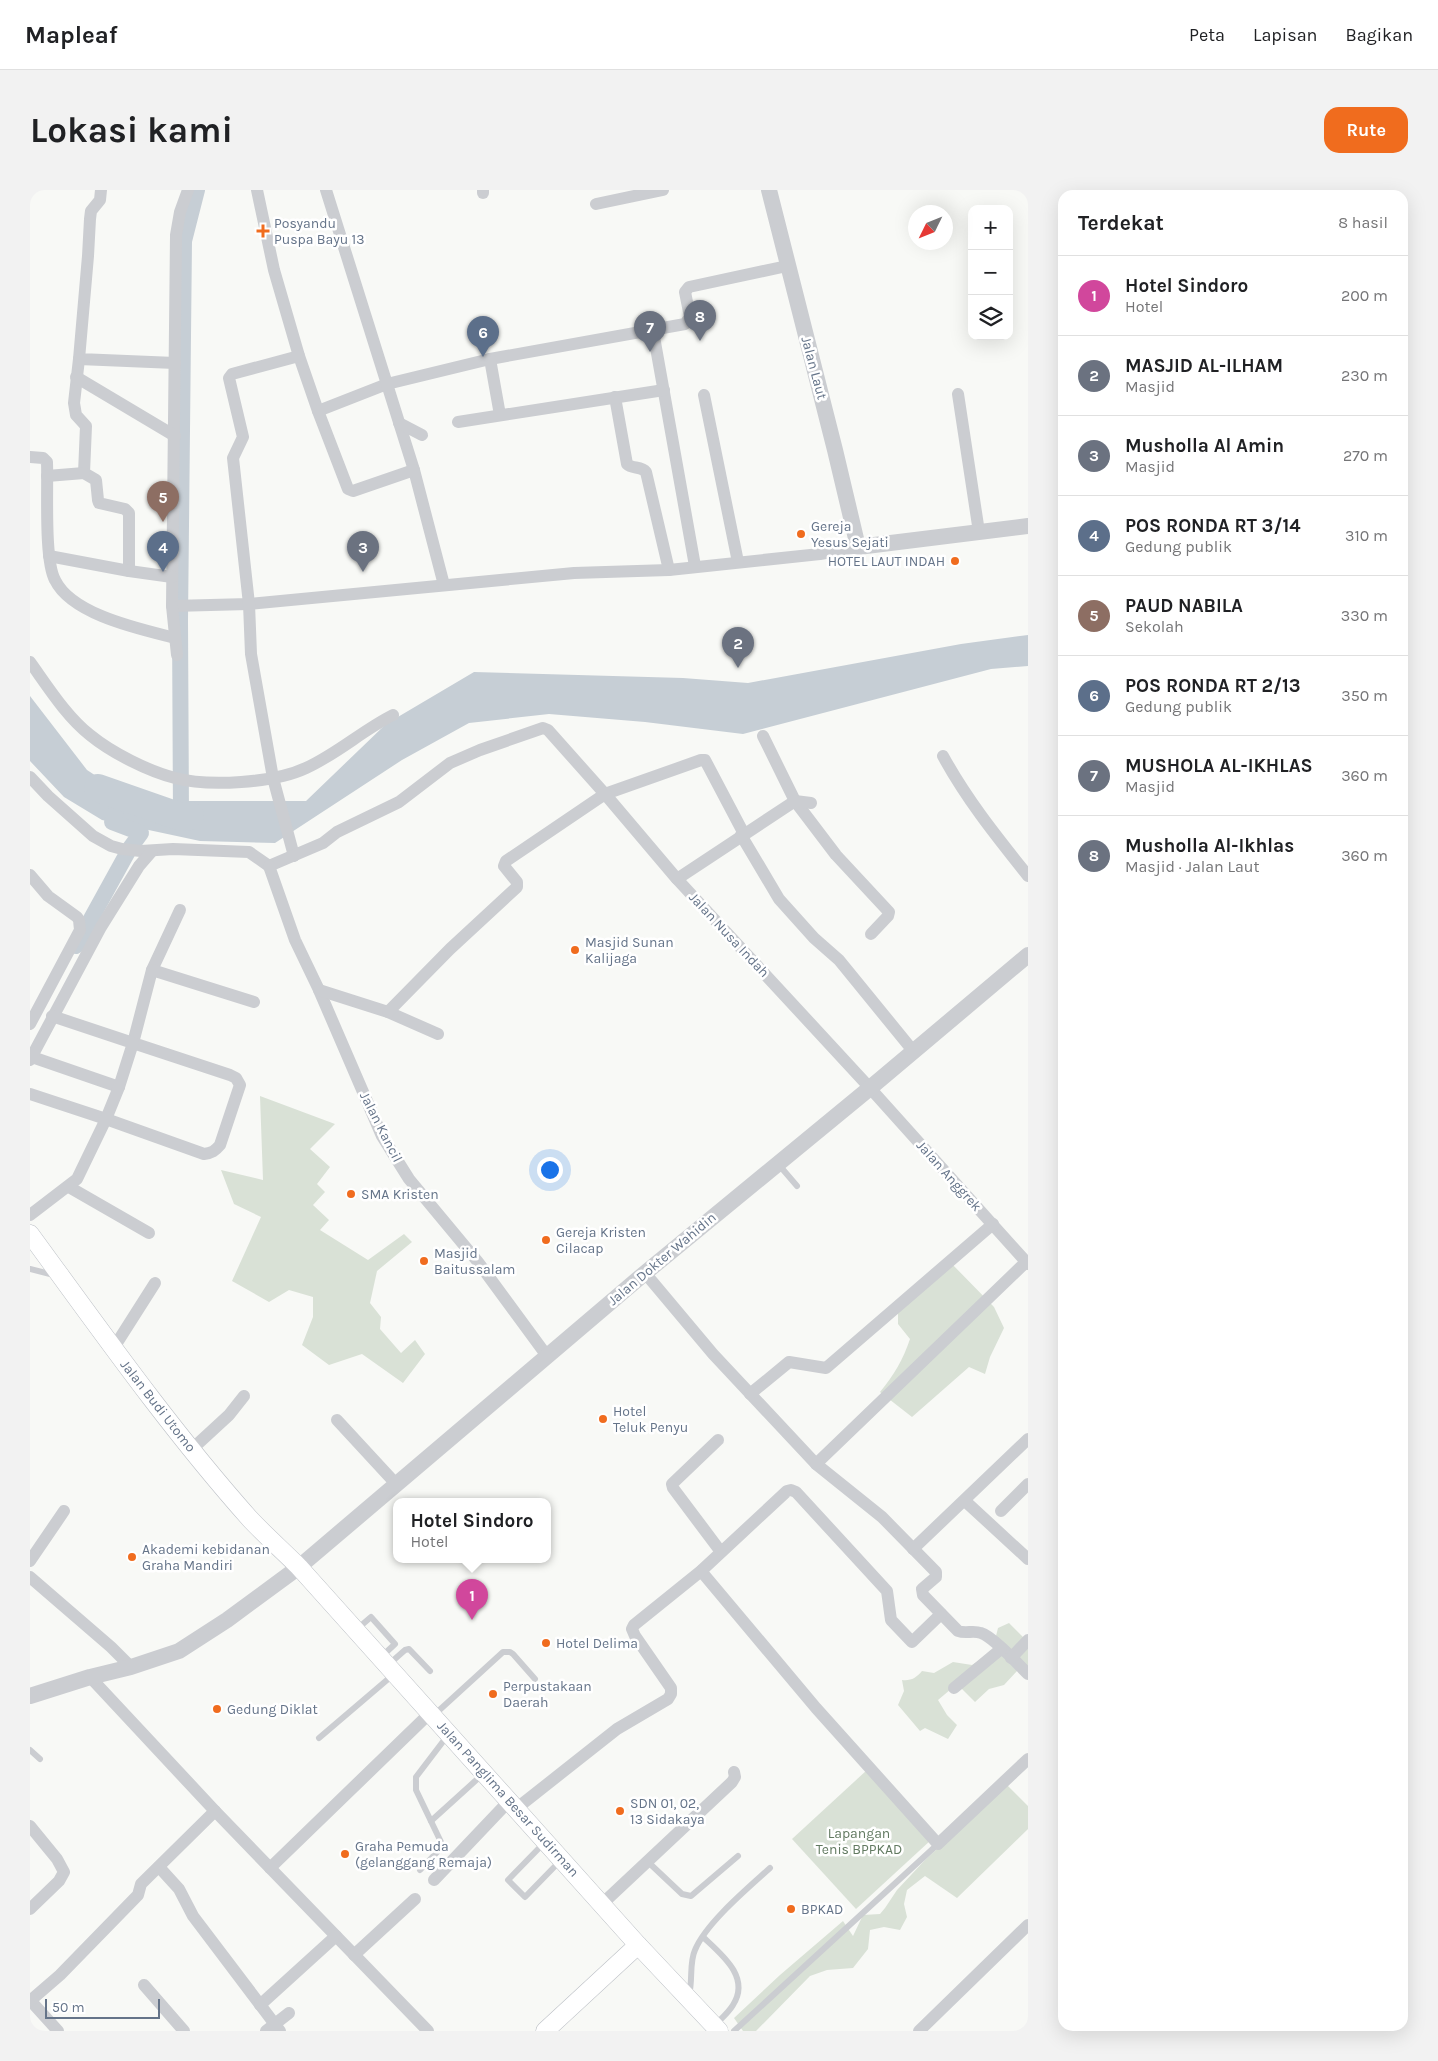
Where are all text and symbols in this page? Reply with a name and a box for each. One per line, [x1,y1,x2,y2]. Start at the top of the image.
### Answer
text: Mapleaf [25,21,118,49]
text: Peta [1189,24,1225,46]
text: Lapisan [1253,24,1317,46]
text: Bagikan [1345,24,1413,46]
button: Rute [1324,107,1408,153]
text: Lokasi kami [30,110,233,151]
north arrow [908,205,953,250]
map controls [968,205,1013,340]
button: + [968,205,1013,250]
text: Terdekat [1078,211,1164,235]
text: 8 hasil [1338,213,1388,232]
place label: Posyandu Puspa Bayu 13 [274,215,364,248]
marker: Posyandu Puspa Bayu 13 [256,224,270,238]
button: − [968,250,1013,295]
text: Hotel Sindoro [1125,275,1248,297]
text: 1 [1091,286,1097,305]
text: 200 m [1341,286,1388,305]
button: layers [968,295,1013,340]
text: Hotel [1125,297,1163,316]
pin: 8 [684,300,716,341]
pin: 7 [634,311,666,352]
pin: 6 [467,316,499,357]
street label: Jalan Laut [797,335,831,401]
text: MASJID AL-ILHAM [1125,355,1283,377]
text: 2 [1089,366,1099,385]
text: 230 m [1341,366,1388,385]
text: Masjid [1125,377,1175,396]
text: Musholla Al Amin [1125,435,1284,457]
text: 3 [1089,446,1099,465]
text: 270 m [1343,446,1388,465]
text: Masjid [1125,457,1175,476]
pin: 5 [147,481,179,522]
text: POS RONDA RT 3/14 [1125,515,1300,537]
place label: Gereja Yesus Sejati [811,518,889,551]
text: 4 [1089,526,1099,545]
text: 310 m [1345,526,1388,545]
marker: Gereja Yesus Sejati [795,528,807,540]
pin: 4 [147,531,179,572]
pin: 3 [347,531,379,572]
text: Gedung publik [1125,537,1232,556]
place label: HOTEL LAUT INDAH [828,553,945,570]
marker: HOTEL LAUT INDAH [949,555,961,567]
text: PAUD NABILA [1125,595,1243,617]
text: 5 [1089,606,1099,625]
text: 330 m [1341,606,1388,625]
text: Sekolah [1125,617,1184,636]
pin: 2 [722,627,754,668]
text: POS RONDA RT 2/13 [1125,675,1301,697]
text: 6 [1089,686,1099,705]
text: 350 m [1341,686,1388,705]
text: Gedung publik [1125,697,1232,716]
text: MUSHOLA AL-IKHLAS [1125,755,1313,777]
text: 7 [1090,766,1098,785]
text: 360 m [1341,766,1388,785]
text: Masjid [1125,777,1175,796]
text: Musholla Al-Ikhlas [1125,835,1294,857]
text: 8 [1089,846,1099,865]
text: 360 m [1341,846,1388,865]
text: Masjid · Jalan Laut [1125,857,1260,876]
street label: Jalan Nusa Indah [685,889,773,981]
place label: Masjid Sunan Kalijaga [585,934,674,967]
marker: Masjid Sunan Kalijaga [569,944,581,956]
street label: Jalan Kancil [356,1089,406,1165]
street label: Jalan Anggrek [913,1137,985,1215]
your location [537,1157,563,1183]
place label: SMA Kristen [361,1186,439,1203]
marker: SMA Kristen [345,1188,357,1200]
street label: Jalan Dokter Wahidin [605,1209,719,1309]
place label: Gereja Kristen Cilacap [556,1224,646,1257]
marker: Gereja Kristen Cilacap [540,1234,552,1246]
place label: Masjid Baitussalam [434,1245,515,1278]
marker: Masjid Baitussalam [418,1255,430,1267]
street label: Jalan Budi Utomo [117,1356,199,1456]
place label: Hotel Teluk Penyu [613,1403,688,1436]
marker: Hotel Teluk Penyu [597,1413,609,1425]
popup [393,1498,551,1563]
text: Hotel Sindoro [410,1510,534,1532]
text: Hotel [410,1532,449,1551]
place label: Akademi kebidanan Graha Mandiri [142,1541,270,1574]
marker: Akademi kebidanan Graha Mandiri [126,1551,138,1563]
pin: 1 [456,1579,488,1620]
place label: Hotel Delima [556,1635,638,1652]
marker: Hotel Delima [540,1637,552,1649]
place label: Perpustakaan Daerah [503,1678,592,1711]
marker: Perpustakaan Daerah [487,1688,499,1700]
place label: Gedung Diklat [227,1701,318,1718]
marker: Gedung Diklat [211,1703,223,1715]
street label: Jalan Panglima Besar Sudirman [433,1718,583,1880]
place label: SDN 01, 02, 13 Sidakaya [630,1795,705,1828]
marker: SDN 01, 02, 13 Sidakaya [614,1805,626,1817]
park label: Lapangan Tenis BPPKAD [816,1825,902,1858]
place label: Graha Pemuda (gelanggang Remaja) [355,1838,492,1871]
marker: Graha Pemuda (gelanggang Remaja) [339,1848,351,1860]
place label: BPKAD [801,1901,843,1918]
marker: BPKAD [785,1903,797,1915]
scale bar [45,1996,160,2019]
text: 50 m [52,1999,85,2016]

